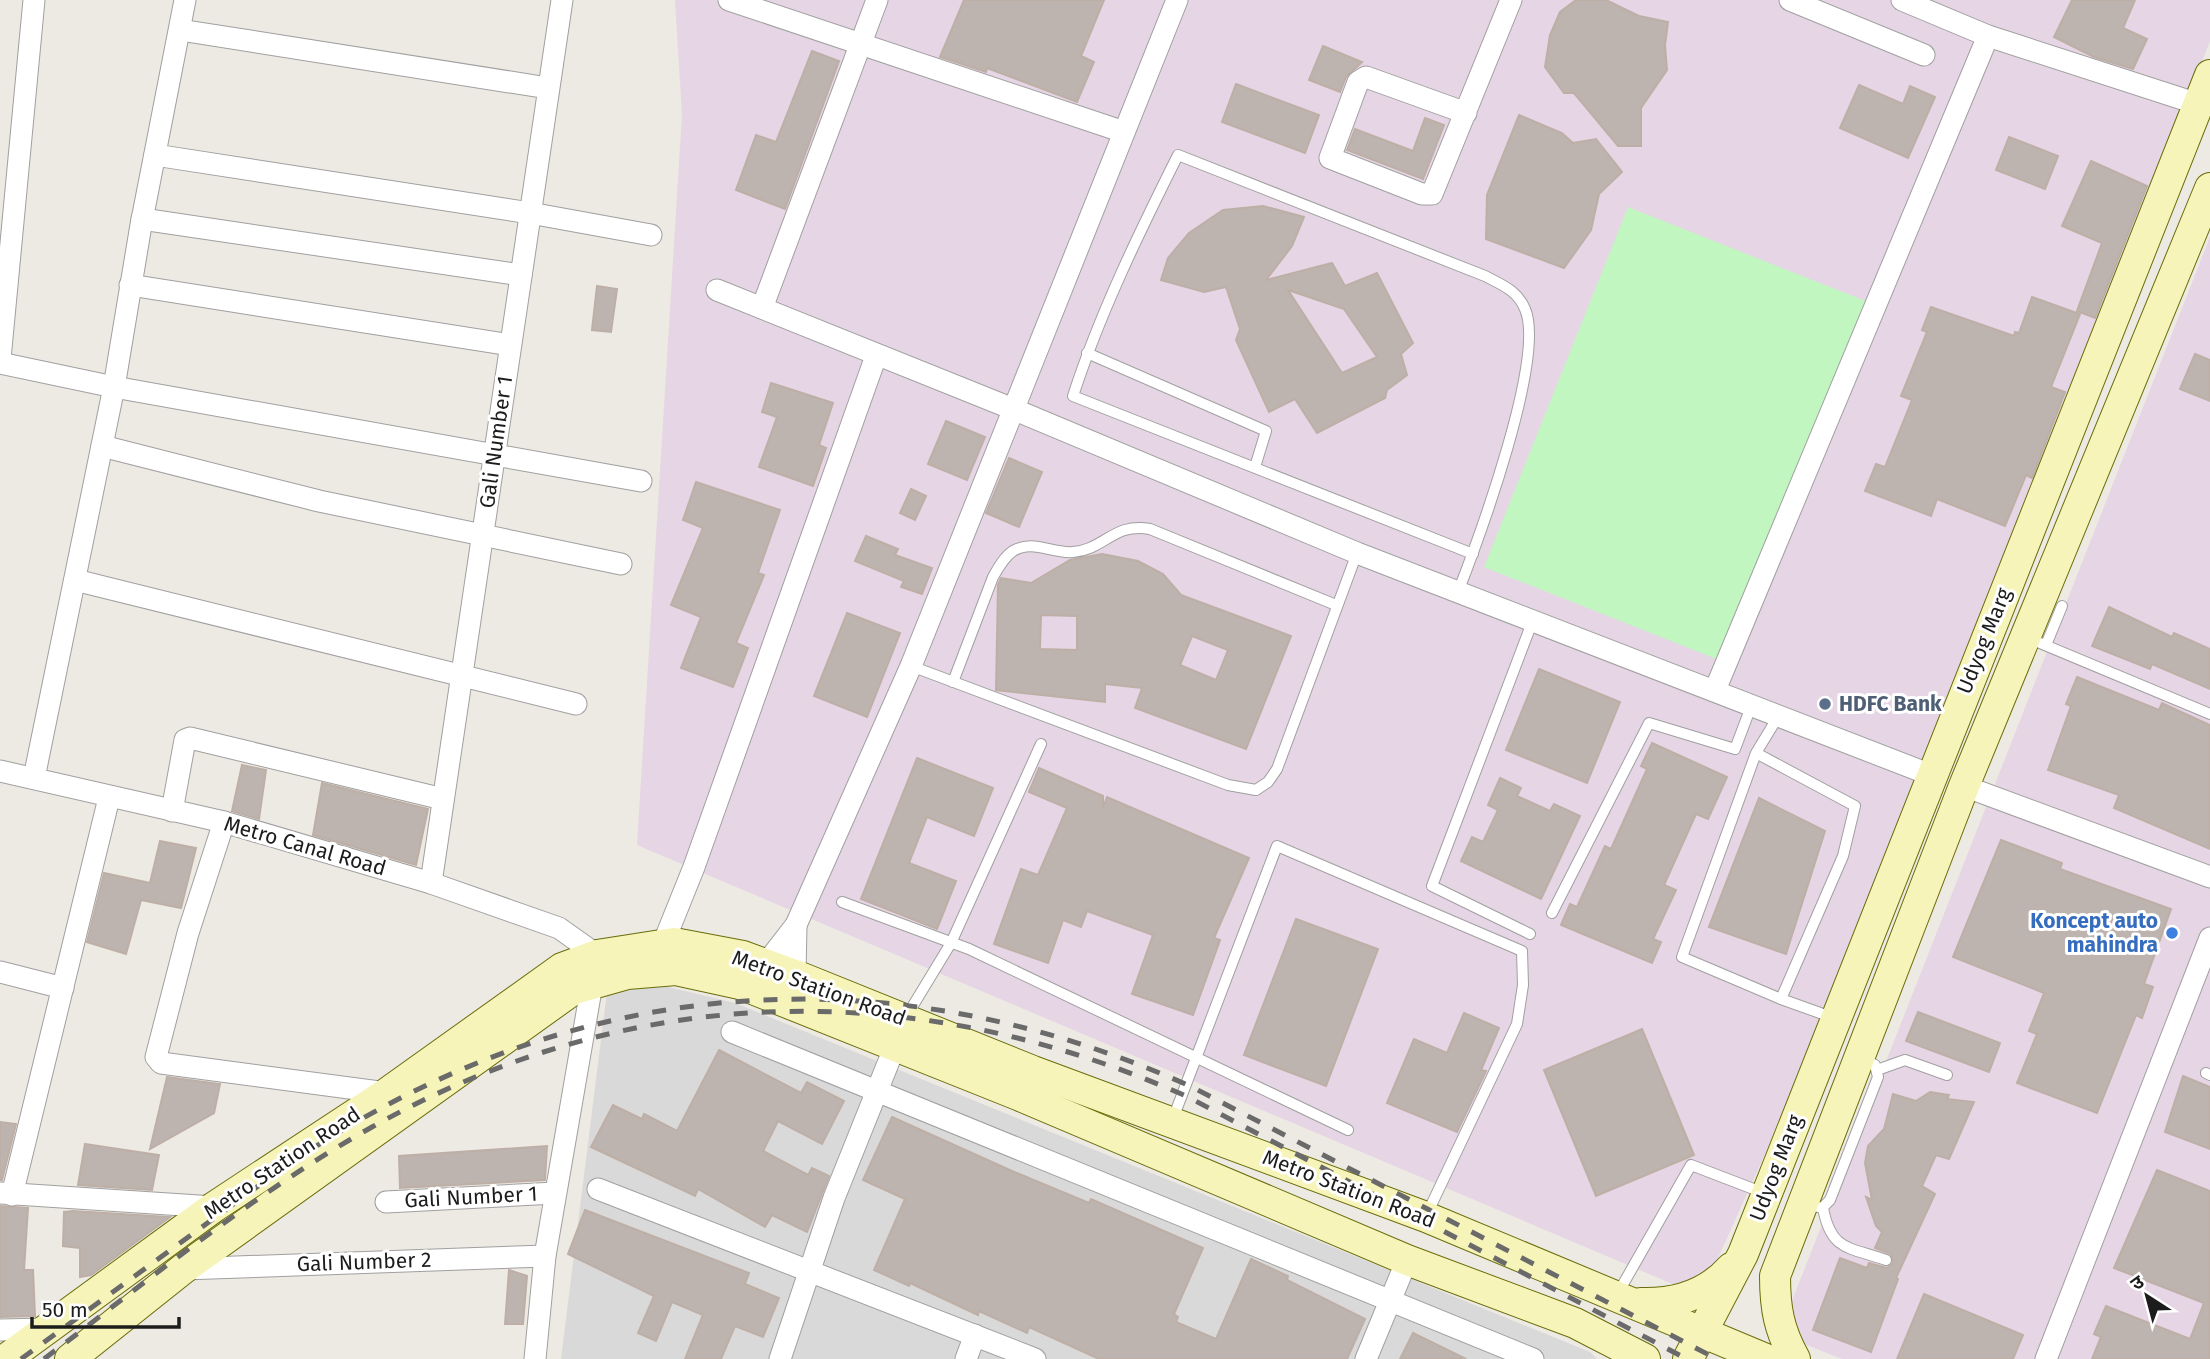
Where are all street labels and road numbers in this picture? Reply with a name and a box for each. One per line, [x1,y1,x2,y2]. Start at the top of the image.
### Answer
street label: Gali Number 1 [474,374,518,510]
street label: Udyog Marg [1951,584,2017,698]
street label: Metro Canal Road [221,810,389,882]
street label: Metro Station Road [729,944,909,1032]
street label: Metro Station Road [199,1101,365,1225]
street label: Udyog Marg [1744,1111,1808,1225]
street label: Metro Station Road [1259,1144,1439,1234]
street label: Gali Number 1 [404,1181,538,1213]
street label: Gali Number 2 [296,1247,432,1277]

